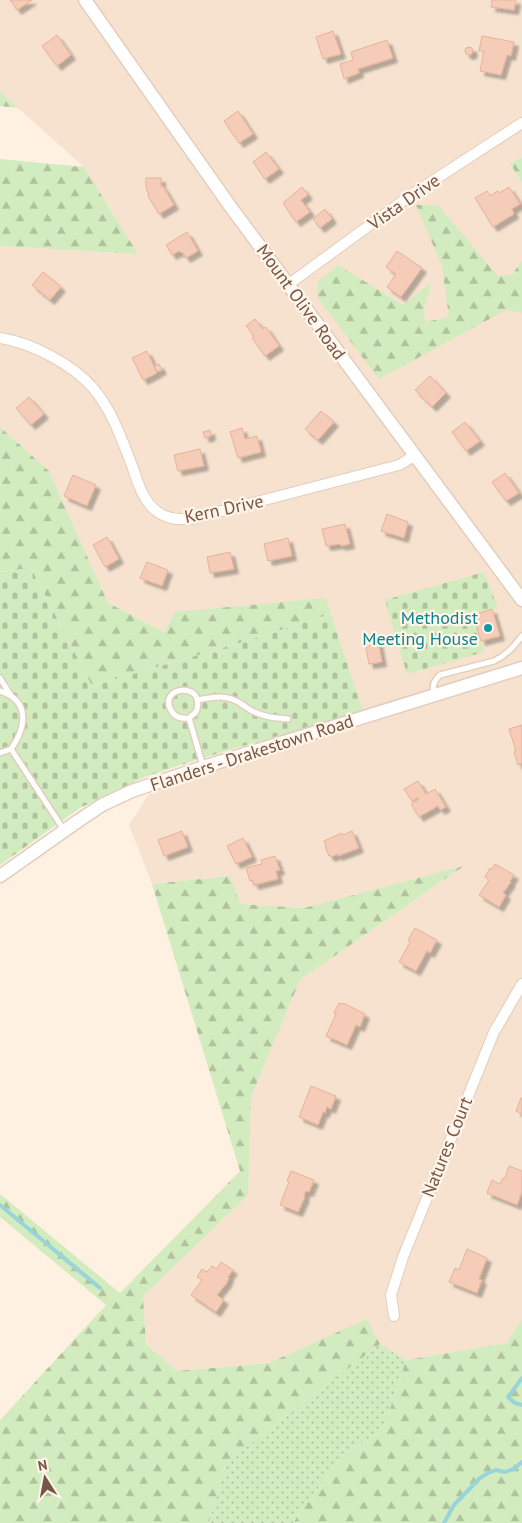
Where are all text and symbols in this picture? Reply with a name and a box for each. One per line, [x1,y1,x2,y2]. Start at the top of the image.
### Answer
street label: Vista Drive [362,168,444,235]
street label: Mount Olive Road [252,239,351,364]
street label: Kern Drive [182,489,266,528]
place label: Methodist Meeting House [362,606,478,650]
marker: Methodist Meeting House [482,622,494,634]
street label: Flanders - Drakestown Road [147,709,356,796]
street label: Natures Court [416,1093,477,1200]
north arrow [20,1453,70,1503]
text: N [36,1456,49,1475]

